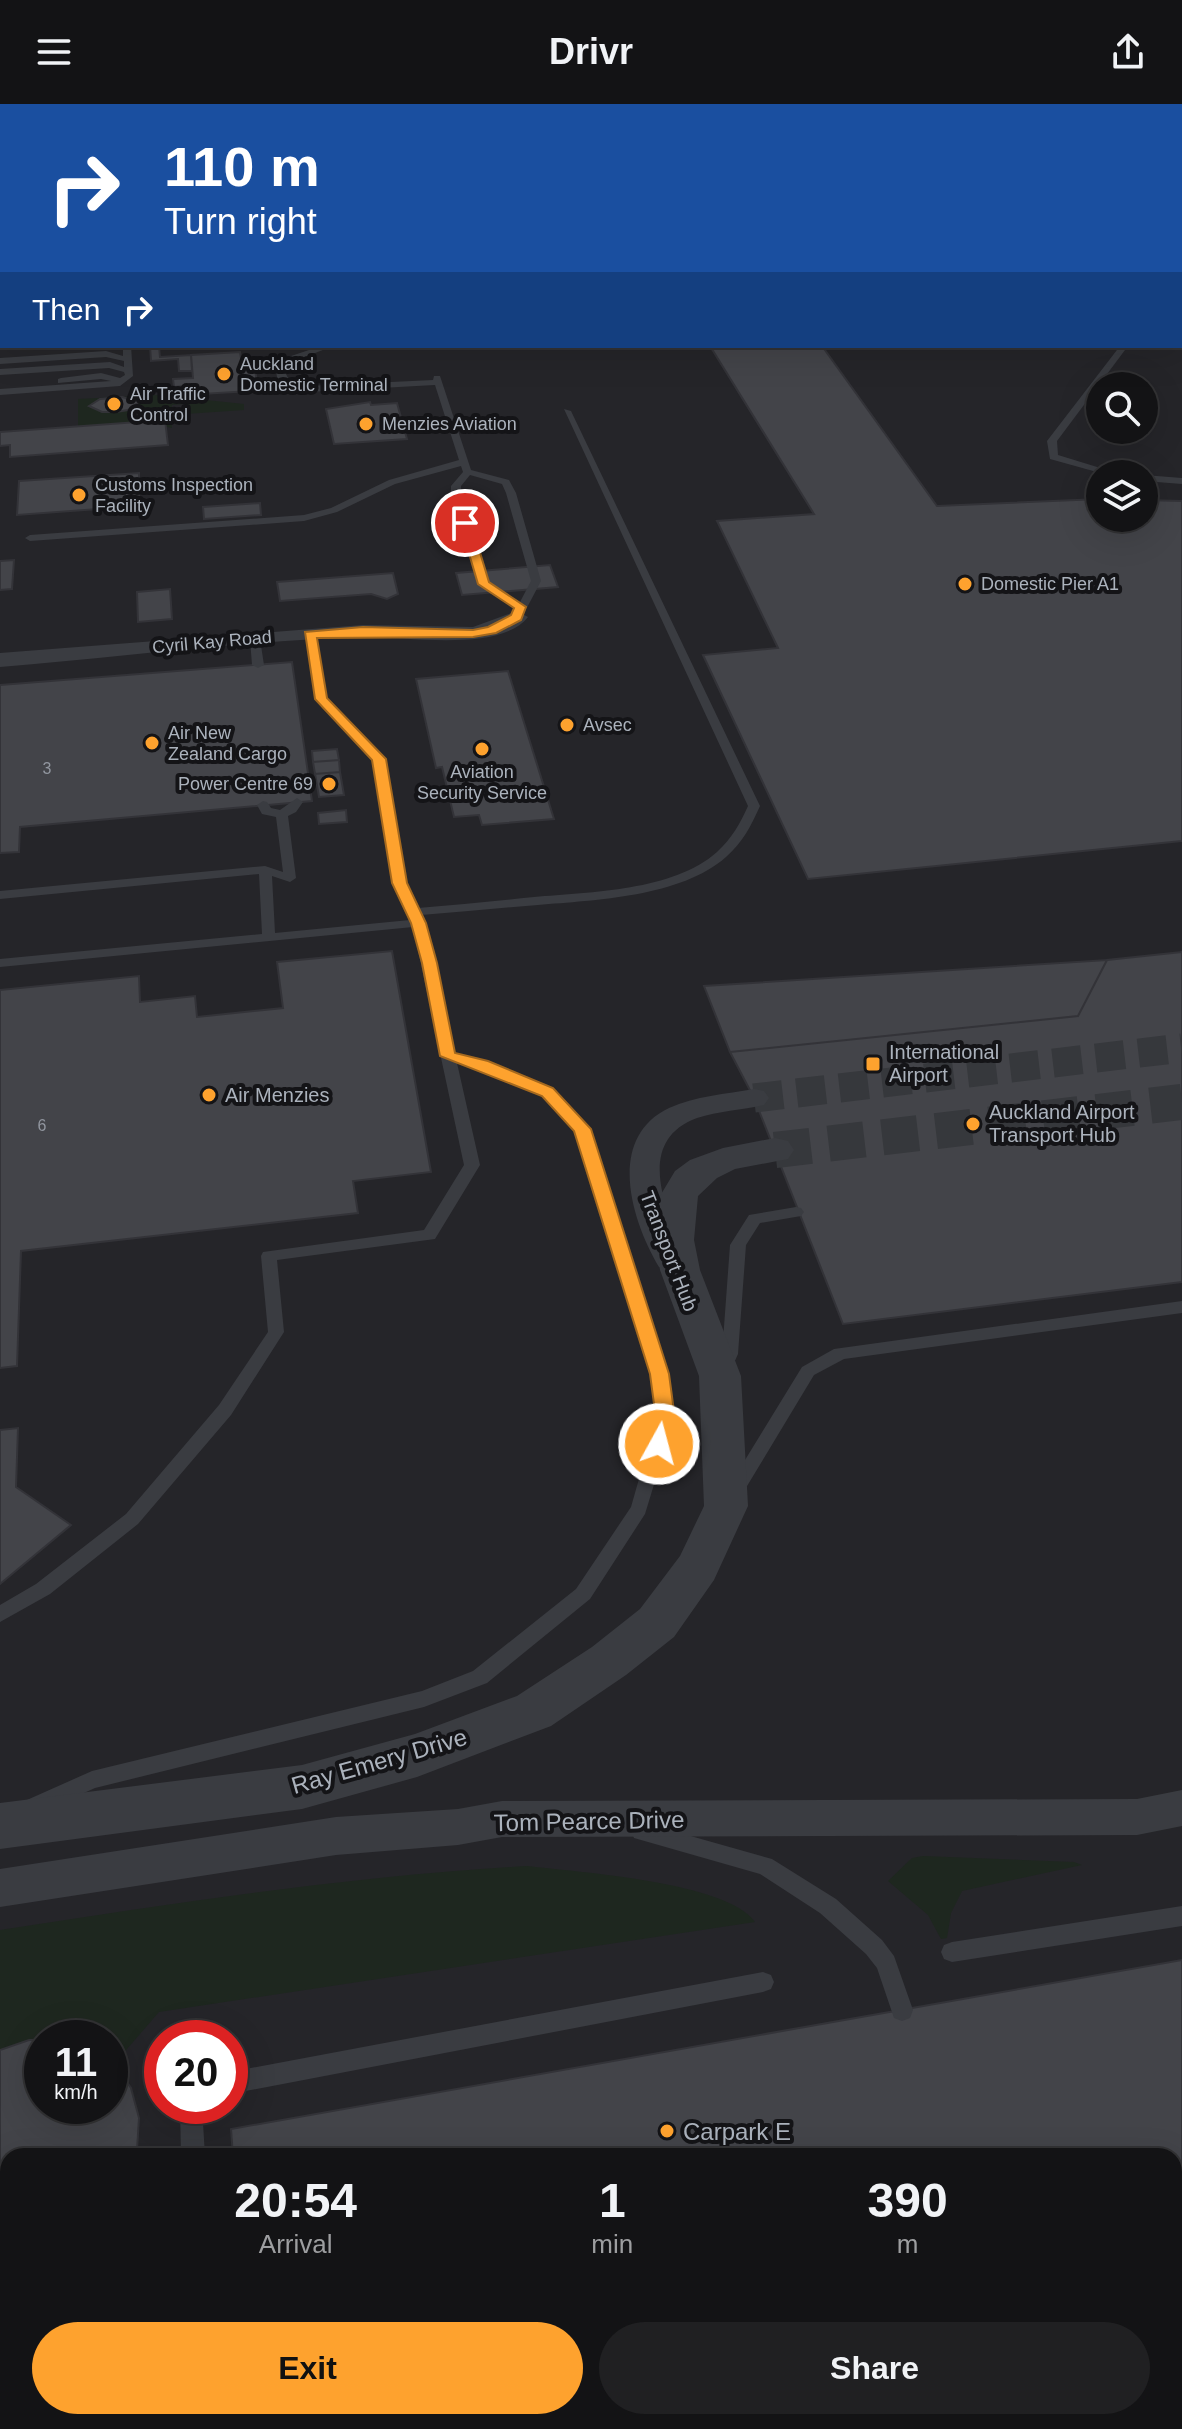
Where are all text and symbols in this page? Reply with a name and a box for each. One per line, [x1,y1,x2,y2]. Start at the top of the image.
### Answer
icon: menu [32,30,76,74]
icon: share [1106,30,1150,74]
text: Drivr [549,31,633,72]
text: 110 m [164,135,320,198]
icon: right [32,136,136,240]
text: Turn right [164,201,317,242]
icon: right [116,288,160,332]
text: Then [32,293,100,326]
place label: Auckland Domestic Terminal [240,354,388,395]
marker: Auckland Domestic Terminal [215,365,233,383]
map controls [1086,372,1158,532]
button: search [1086,372,1158,444]
place label: Air Traffic Control [130,384,206,425]
marker: Air Traffic Control [105,395,123,413]
place label: Menzies Aviation [382,414,517,434]
marker: Menzies Aviation [357,415,375,433]
button: layers [1086,460,1158,532]
place label: Customs Inspection Facility [95,475,253,516]
marker: Customs Inspection Facility [70,486,88,504]
pin [431,489,499,557]
icon: arrive [443,501,487,545]
place label: Domestic Pier A1 [981,574,1119,594]
marker: Domestic Pier A1 [956,575,974,593]
street label: Cyril Kay Road [151,627,273,657]
place label: Avsec [583,715,632,735]
marker: Avsec [558,716,576,734]
place label: Air New Zealand Cargo [168,723,287,764]
marker: Air New Zealand Cargo [143,734,161,752]
marker: Aviation Security Service [473,740,491,758]
house number: 3 [43,760,52,777]
place label: Aviation Security Service [417,762,547,803]
place label: Power Centre 69 [178,774,313,794]
marker: Power Centre 69 [320,775,338,793]
place label: International Airport [889,1041,999,1086]
marker: International Airport [864,1055,882,1073]
place label: Air Menzies [225,1084,329,1106]
marker: Air Menzies [200,1086,218,1104]
place label: Auckland Airport Transport Hub [989,1101,1135,1146]
marker: Auckland Airport Transport Hub [964,1115,982,1133]
house number: 6 [38,1117,47,1134]
street label: Transport Hub [636,1188,702,1314]
position arrow [617,1402,701,1486]
street label: Ray Emery Drive [288,1723,470,1799]
street label: Tom Pearce Drive [493,1806,685,1836]
speed limit sign: 20 [144,2020,248,2124]
text: 11 [55,2040,97,2084]
text: km/h [54,2081,98,2103]
place label: Carpark E [683,2118,791,2145]
marker: Carpark E [658,2122,676,2140]
text: 20:54 [234,2174,357,2227]
text: 1 [599,2174,626,2227]
text: 390 [868,2174,948,2227]
text: Arrival [259,2229,333,2259]
text: min [591,2229,633,2259]
text: m [897,2229,918,2259]
button: Exit [32,2322,583,2414]
button: Share [599,2322,1150,2414]

